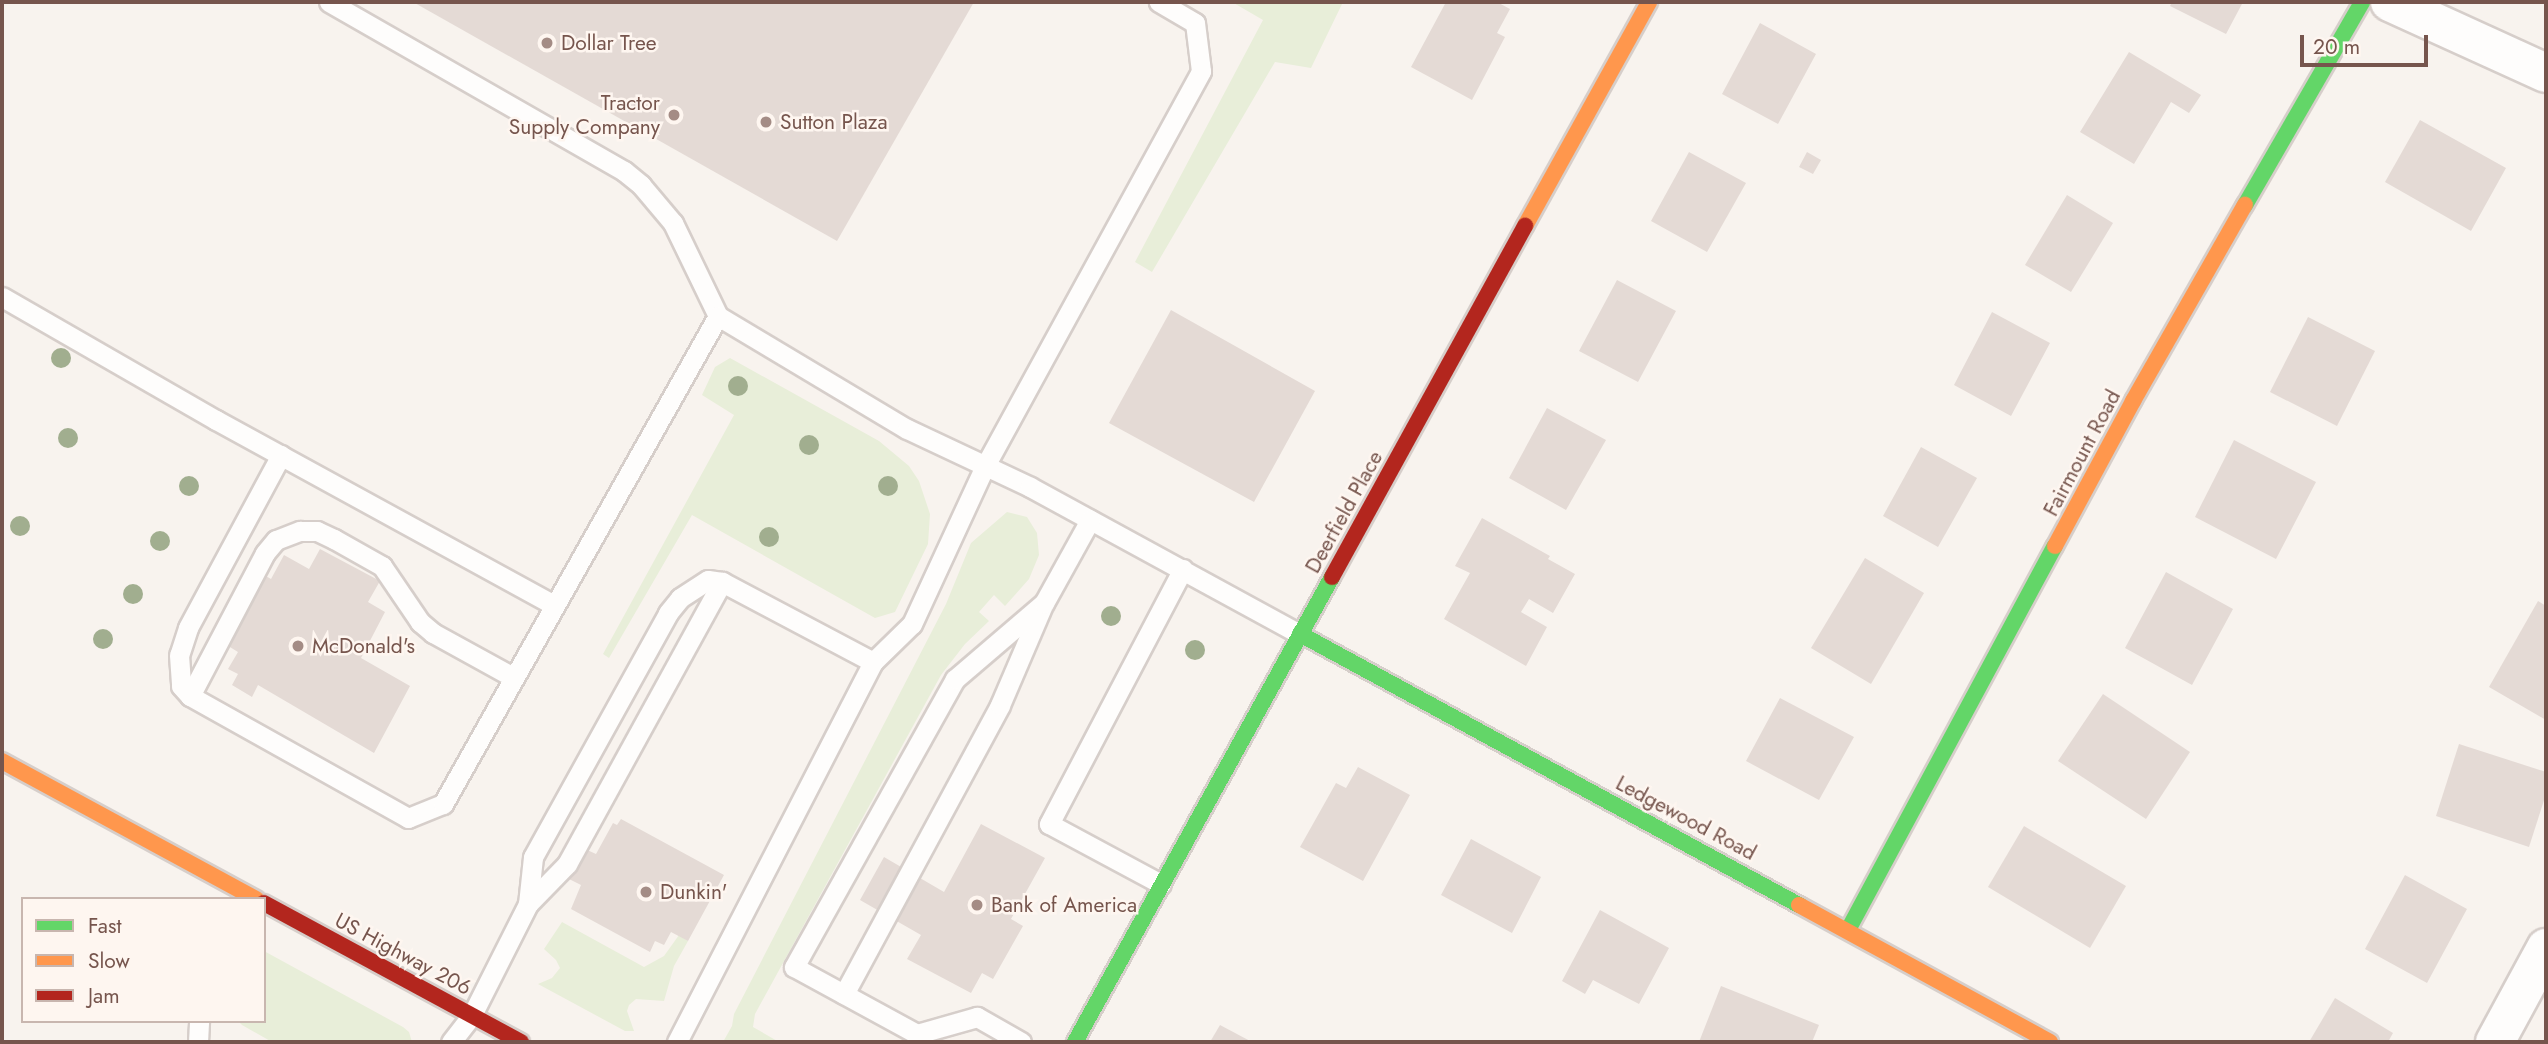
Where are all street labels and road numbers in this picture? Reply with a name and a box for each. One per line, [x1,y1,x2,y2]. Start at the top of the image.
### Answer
street label: Fairmount Road [2038,386,2126,520]
street label: Deerfield Place [1300,447,1388,577]
street label: Ledgewood Road [1612,770,1760,866]
street label: US Highway 206 [331,907,475,1001]

